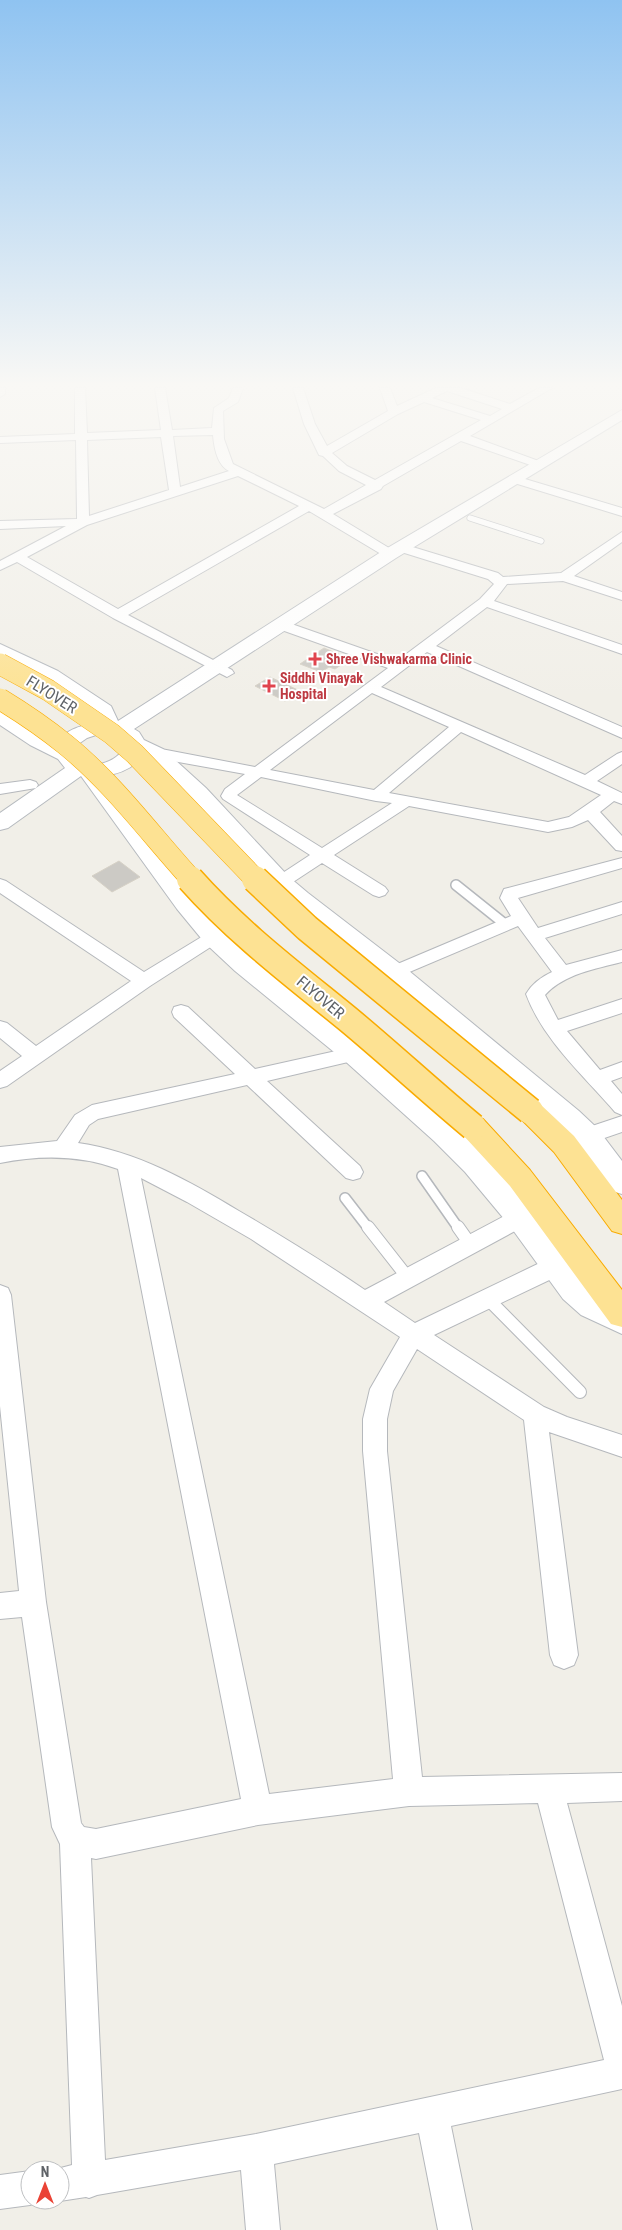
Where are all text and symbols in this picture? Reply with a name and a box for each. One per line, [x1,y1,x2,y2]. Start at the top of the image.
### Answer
place label: Shree Vishwakarma Clinic [326,651,472,667]
marker: Shree Vishwakarma Clinic [308,652,322,666]
place label: Siddhi Vinayak Hospital [280,670,363,702]
street label: FLYOVER [23,671,81,718]
marker: Siddhi Vinayak Hospital [262,679,276,693]
street label: FLYOVER [293,972,349,1023]
north arrow [20,2160,70,2210]
text: N [41,2164,49,2180]

